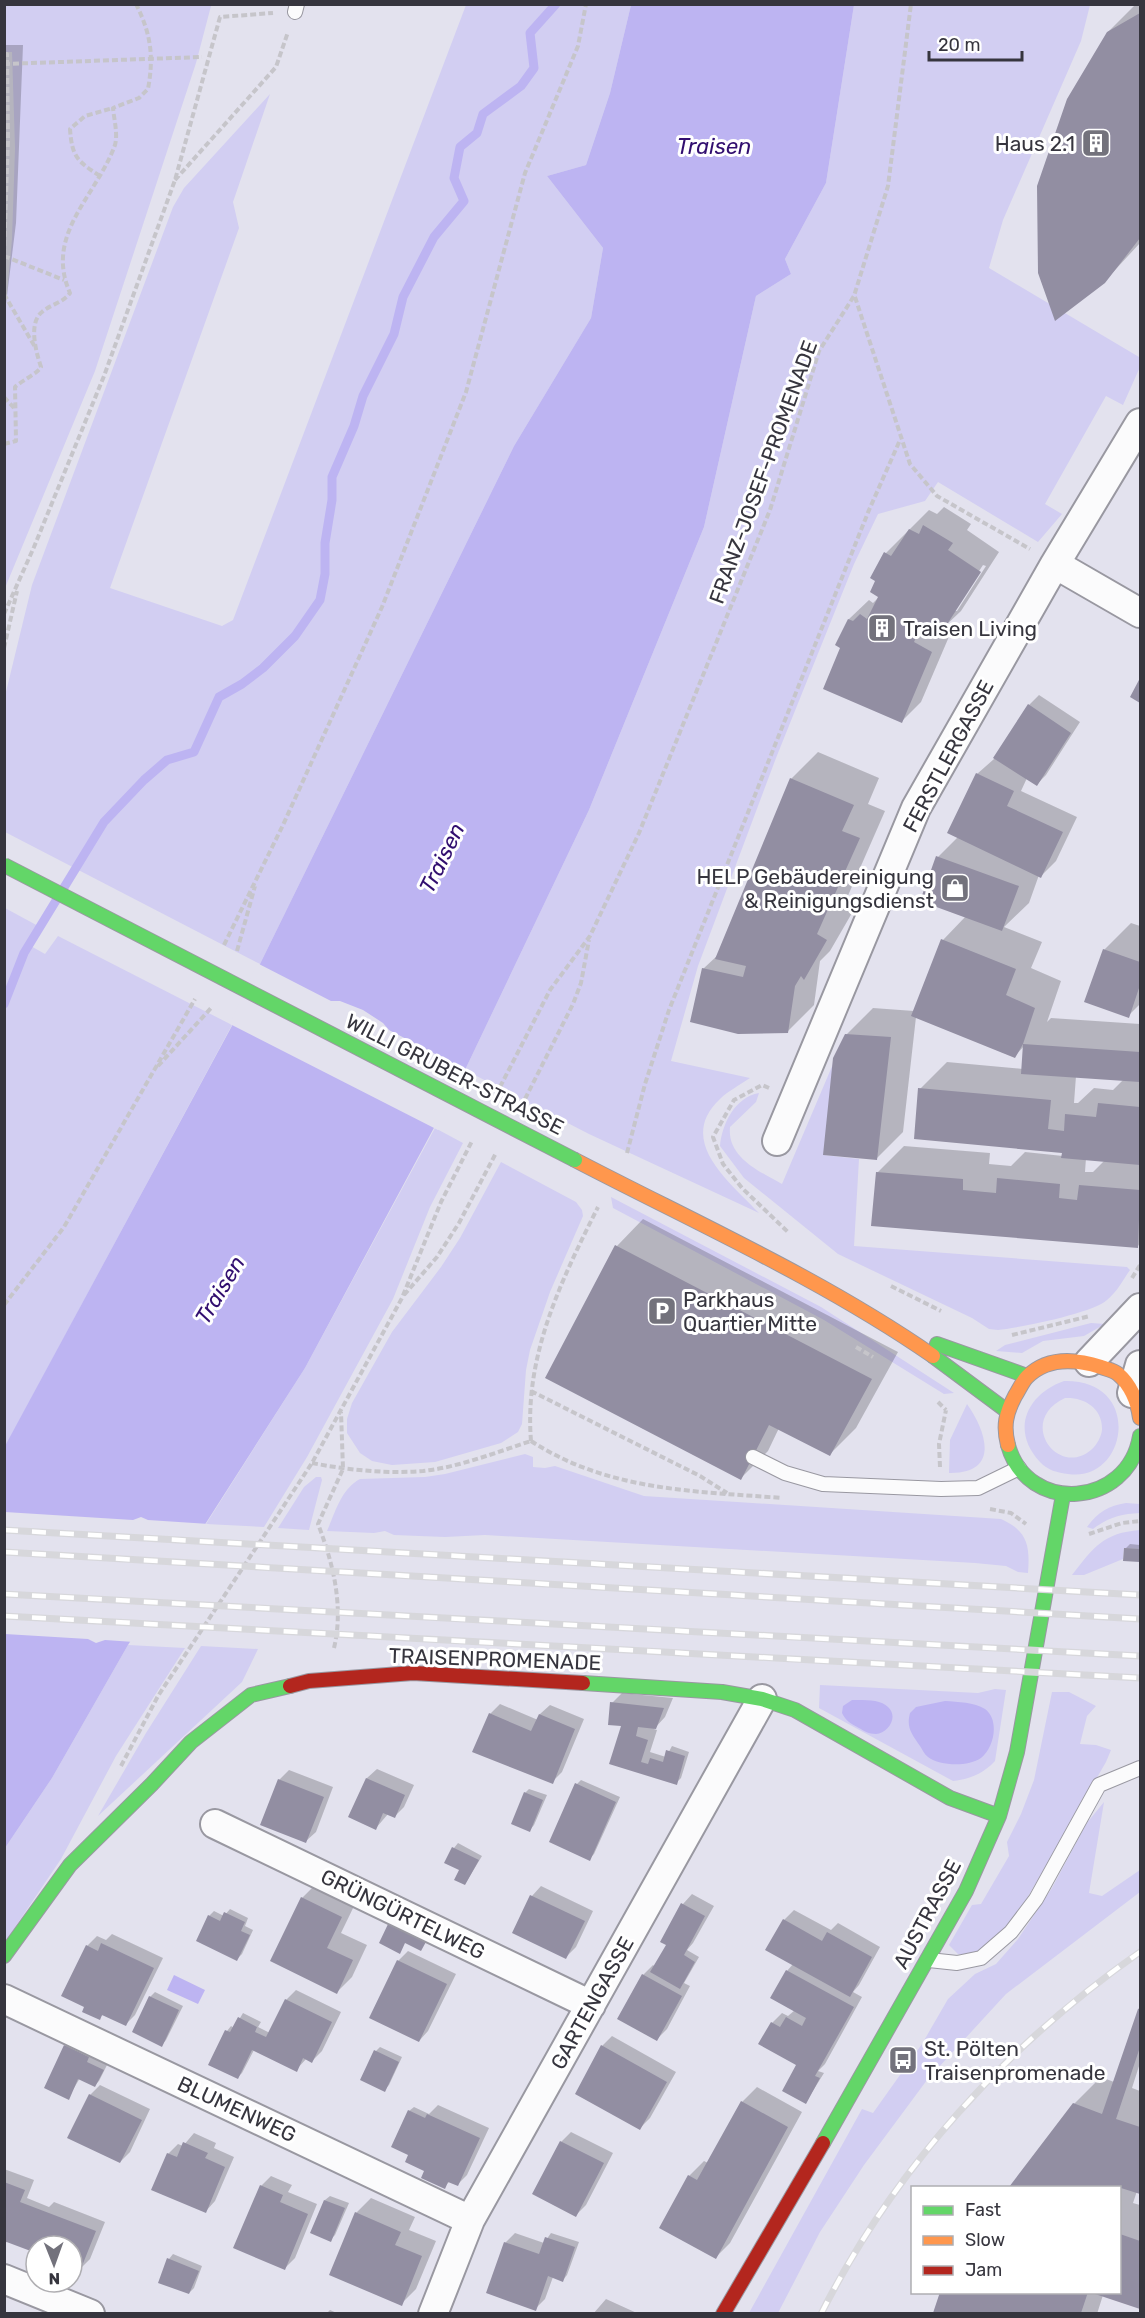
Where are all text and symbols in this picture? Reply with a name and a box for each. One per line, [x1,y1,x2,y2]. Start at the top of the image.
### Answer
scale bar [929,24,1022,62]
text: 20 m [938,34,980,56]
building icon: Haus 2.1 [1080,127,1112,159]
place label: Haus 2.1 [995,131,1075,156]
water label: Traisen [677,133,751,160]
street label: FRANZ-JOSEF-PROMENADE [704,337,822,607]
building icon: Traisen Living [866,612,898,644]
place label: Traisen Living [903,616,1037,641]
street label: FERSTLERGASSE [897,676,999,836]
water label: Traisen [413,819,471,897]
place label: HELP Gebäudereinigung & Reinigungsdienst [696,864,934,913]
shop icon: HELP Gebäudereinigung & Reinigungsdienst [939,872,971,904]
street label: WILLI GRUBER-STRASSE [342,1008,568,1140]
water label: Traisen [189,1251,251,1329]
place label: Parkhaus Quartier Mitte [683,1287,817,1336]
parking icon: Parkhaus Quartier Mitte [646,1295,678,1327]
street label: TRAISENPROMENADE [388,1643,602,1675]
street label: AUSTRASSE [888,1855,966,1973]
street label: GRÜNGÜRTELWEG [317,1863,489,1965]
street label: GARTENGASSE [545,1932,639,2074]
place label: St. Pölten Traisenpromenade [924,2036,1105,2085]
bus stop icon: St. Pölten Traisenpromenade [887,2044,919,2076]
street label: BLUMENWEG [174,2071,300,2147]
legend [911,2186,1121,2294]
text: Fast [965,2199,1001,2221]
text: Slow [965,2229,1005,2251]
north arrow [24,2234,84,2294]
text: Jam [965,2259,1002,2281]
text: N [48,2269,60,2288]

